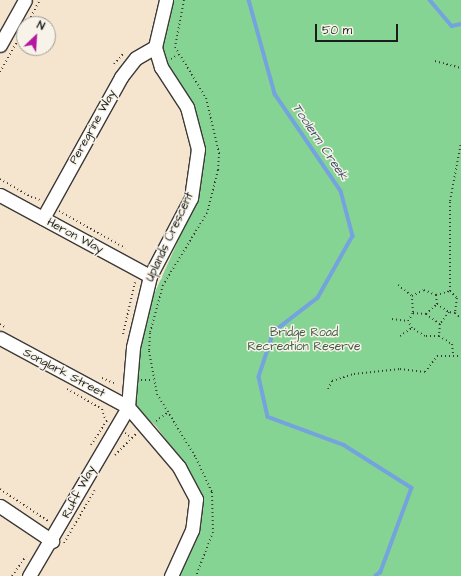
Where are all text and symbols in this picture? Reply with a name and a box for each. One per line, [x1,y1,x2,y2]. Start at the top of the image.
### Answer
north arrow [16,16,56,56]
scale bar [317,16,400,42]
text: N [35,17,47,34]
text: 50 m [322,22,352,39]
street label: Peregrine Way [67,87,119,167]
water label: Toolern Creek [289,101,351,183]
street label: Uplands Crescent [143,190,197,284]
street label: Heron Way [44,215,106,257]
park label: Bridge Road Recreation Reserve [248,326,360,354]
street label: Songlark Street [21,345,107,401]
street label: Ruff Way [59,463,99,521]

